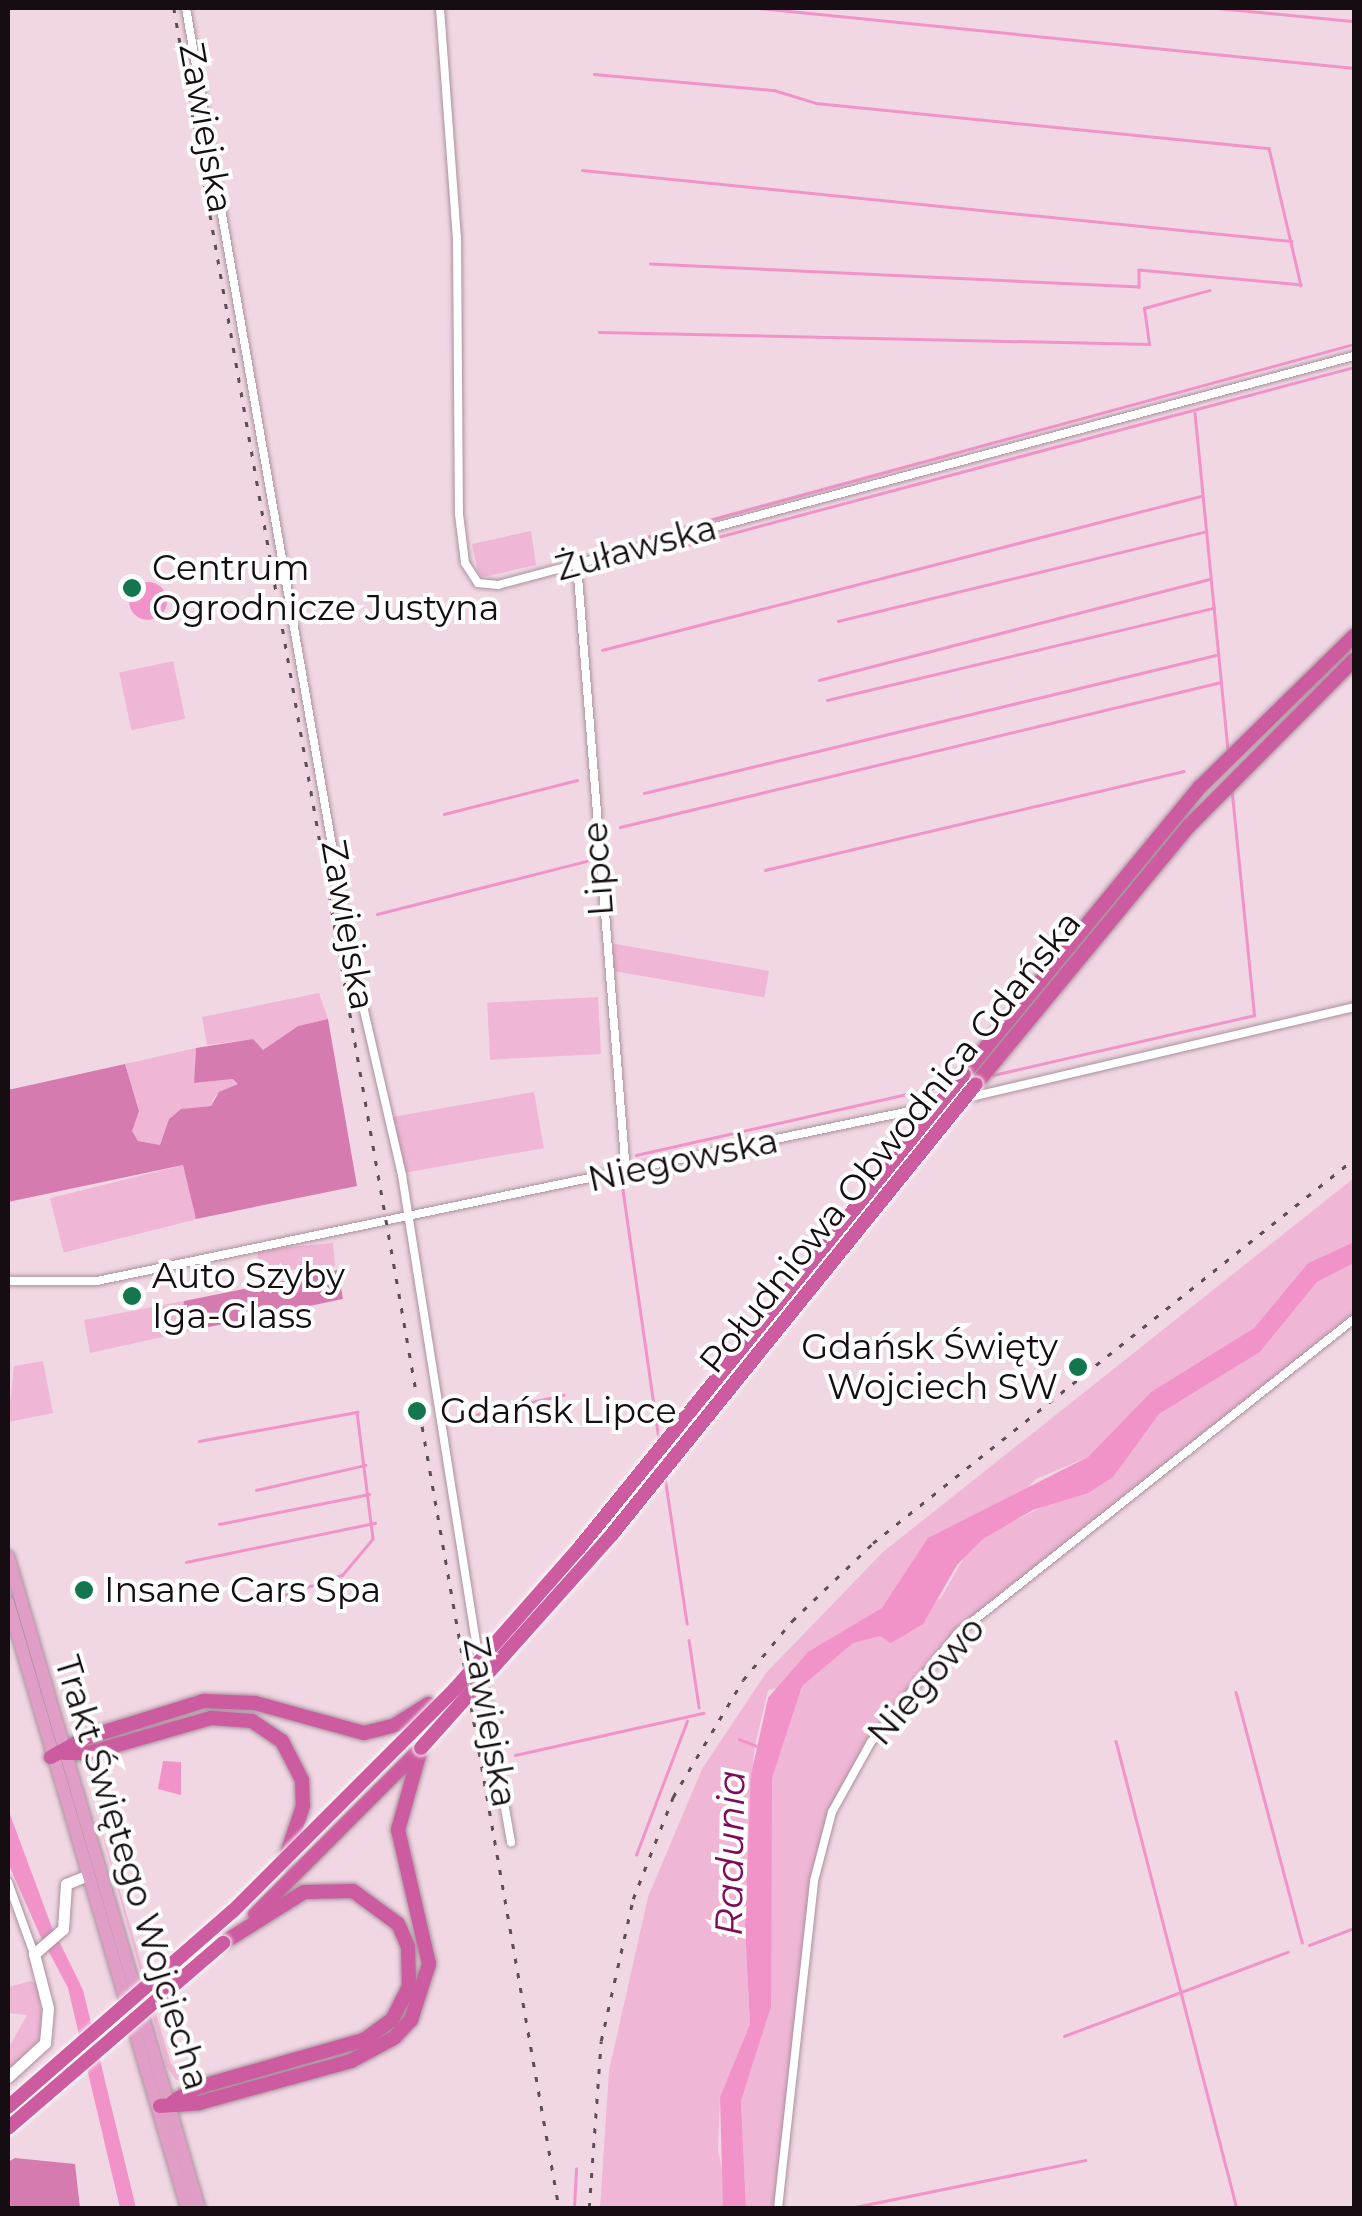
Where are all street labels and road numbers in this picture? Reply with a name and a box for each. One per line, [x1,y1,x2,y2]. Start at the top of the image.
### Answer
street label: Zawiejska [170,40,242,216]
street label: Żuławska [551,506,721,590]
street label: Lipce [574,821,622,917]
street label: Zawiejska [312,837,384,1013]
street label: Południowa Obwodnica Gdańska [690,902,1090,1382]
street label: Niegowska [584,1119,782,1201]
street label: Niegowo [859,1608,993,1754]
street label: Zawiejska [454,1634,526,1810]
street label: Trakt Świętego Wojciecha [46,1651,218,2095]

